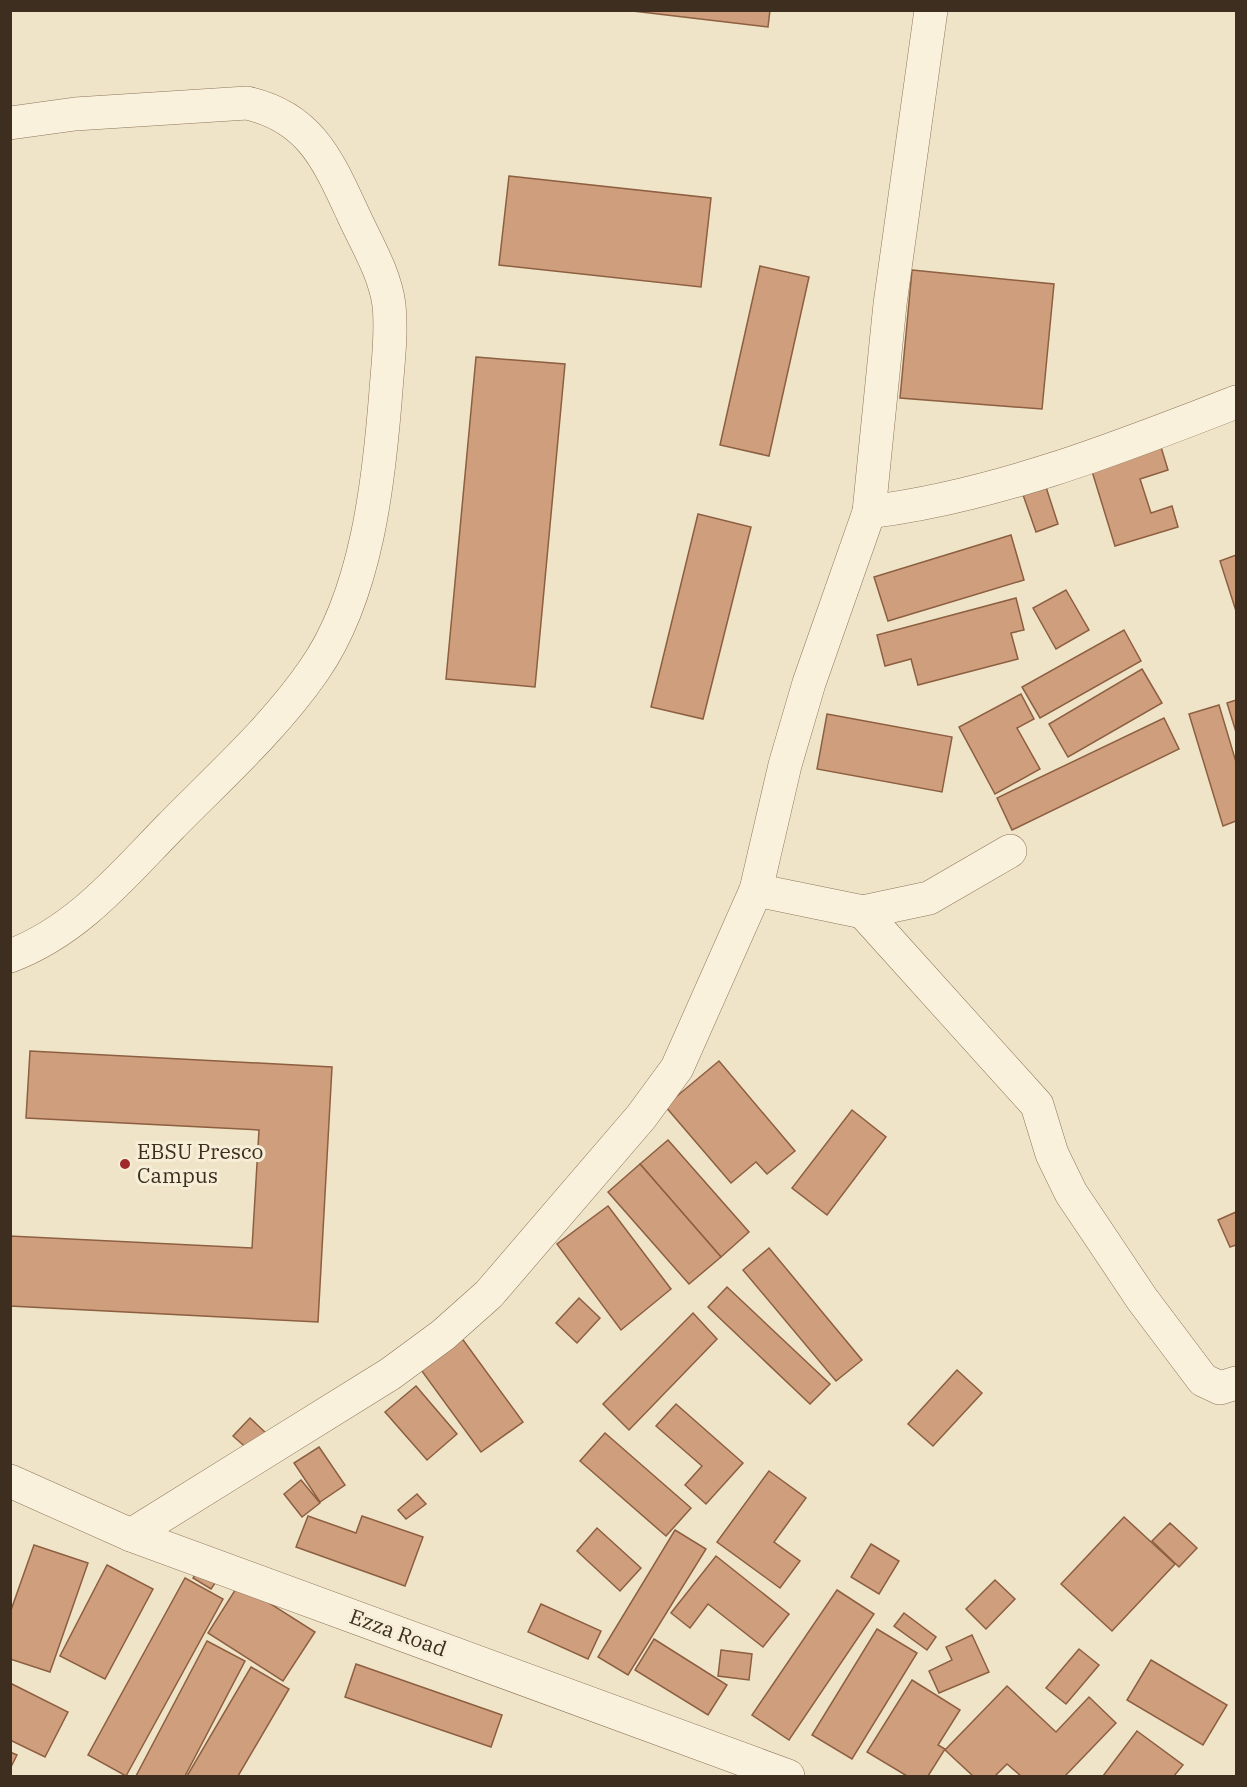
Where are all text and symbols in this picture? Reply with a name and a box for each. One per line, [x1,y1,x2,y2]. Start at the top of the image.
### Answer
place label: EBSU Presco Campus [137,1137,263,1189]
marker: EBSU Presco Campus [118,1157,132,1171]
street label: Ezza Road [346,1602,451,1663]

